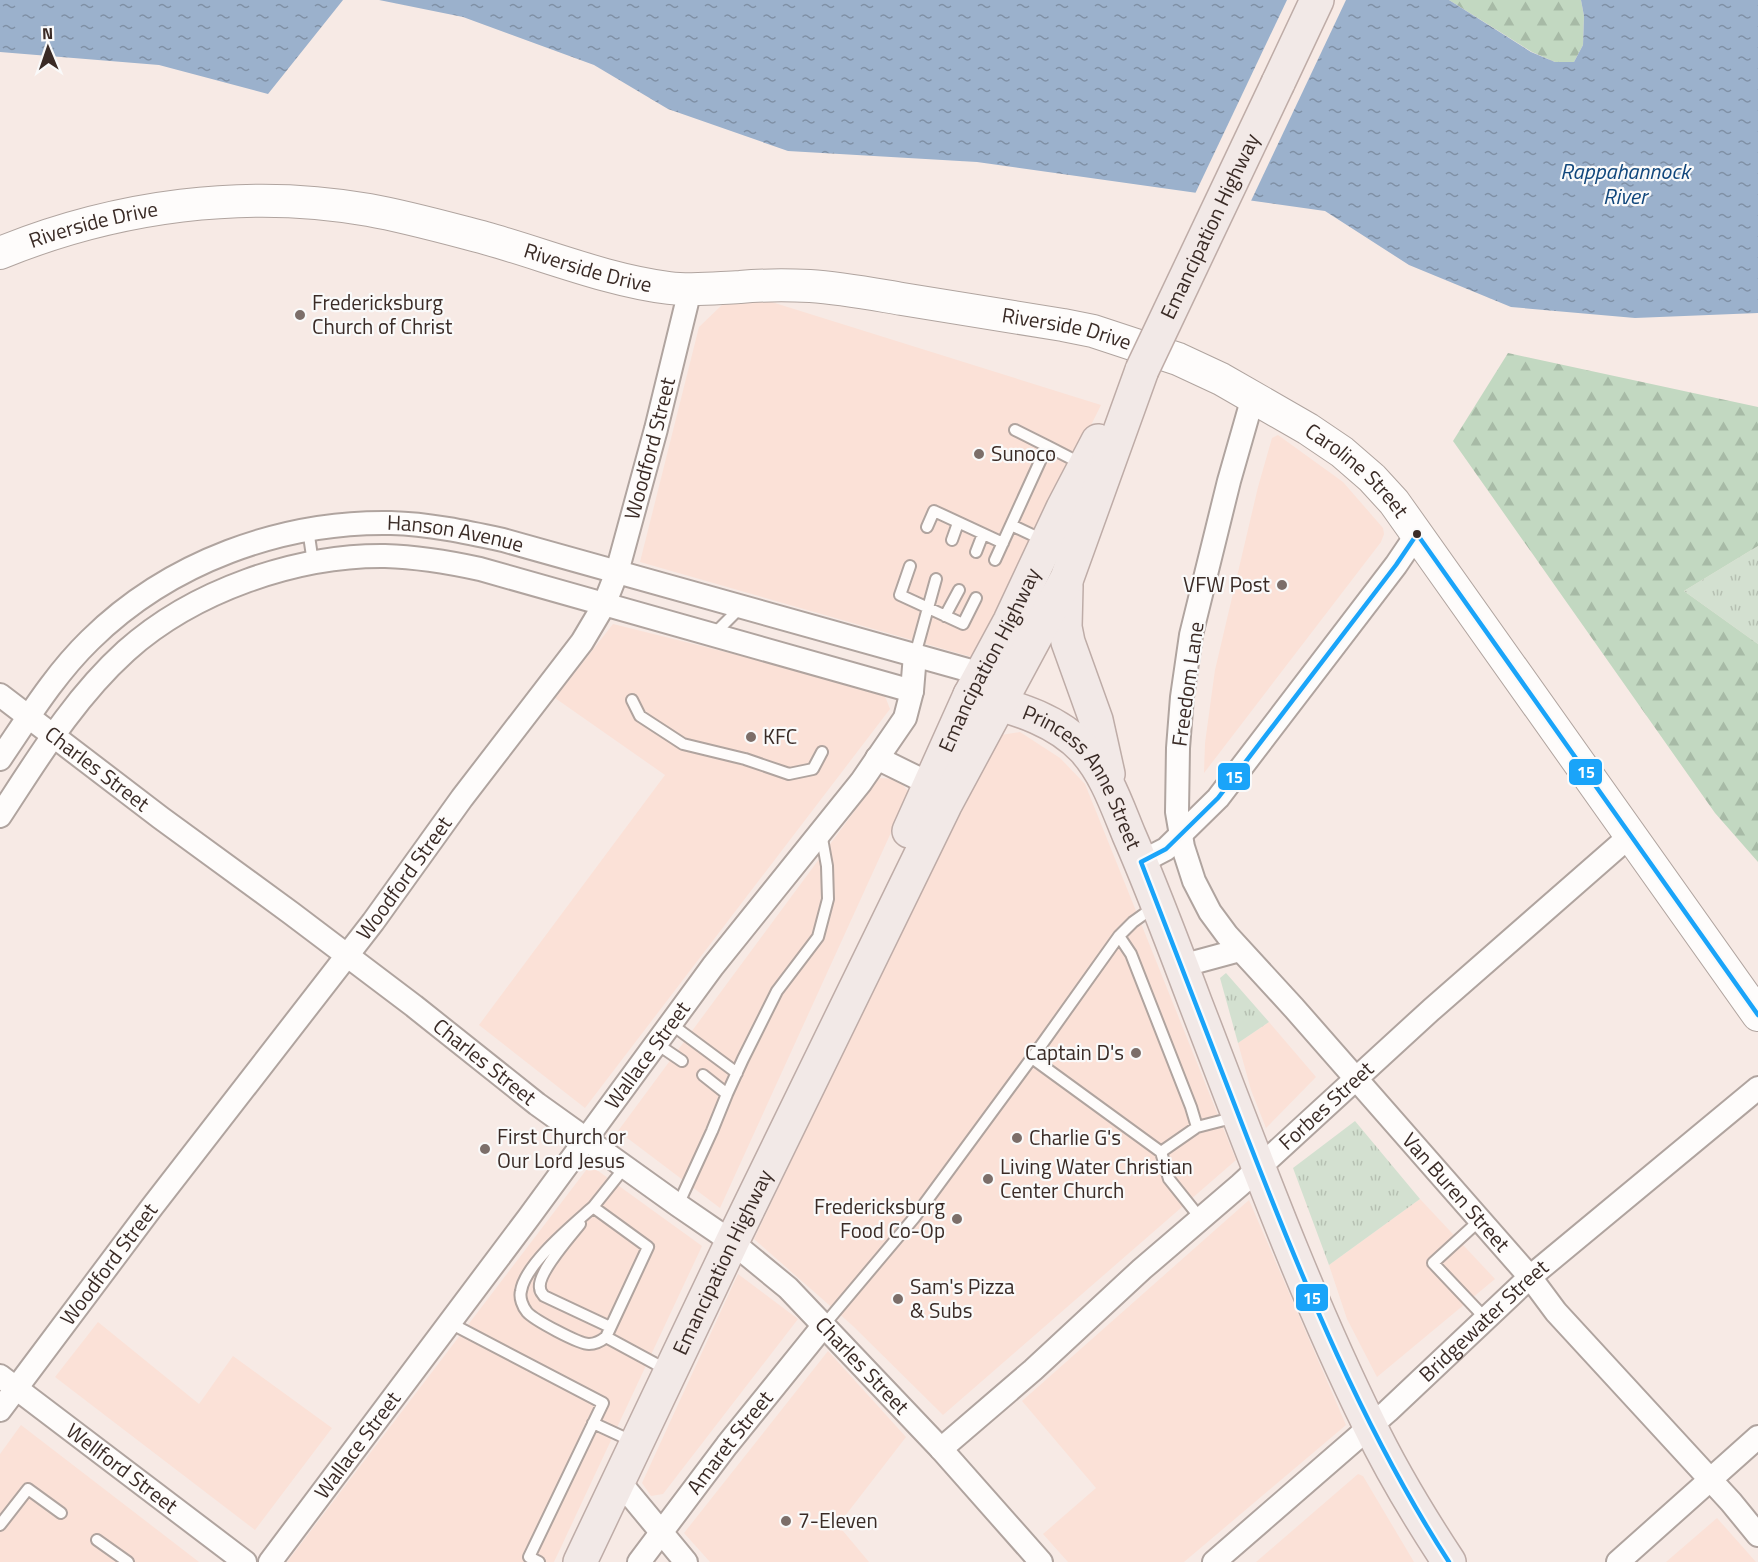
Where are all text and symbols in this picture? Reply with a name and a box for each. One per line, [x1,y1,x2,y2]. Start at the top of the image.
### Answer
north arrow [18,18,78,78]
text: N [42,21,53,45]
street label: Emancipation Highway [1151,127,1267,324]
water label: Rappahannock River [1560,154,1692,213]
street label: Riverside Drive [24,192,160,256]
street label: Riverside Drive [520,234,655,300]
place label: Fredericksburg Church of Christ [312,286,453,342]
street label: Riverside Drive [1000,298,1136,358]
marker: Fredericksburg Church of Christ [293,308,307,322]
street label: Woodford Street [615,373,683,523]
street label: Caroline Street [1299,414,1418,524]
place label: Sunoco [991,437,1056,469]
marker: Sunoco [972,447,986,461]
street label: Hanson Avenue [386,506,528,560]
unlabelled marker [1411,528,1423,540]
street label: Emancipation Highway [929,562,1048,757]
place label: VFW Post [1183,568,1271,600]
marker: VFW Post [1275,578,1289,592]
street label: Freedom Lane [1162,619,1212,748]
street label: Princess Anne Street [1018,696,1151,855]
street label: Charles Street [38,718,157,819]
place label: KFC [763,720,797,752]
marker: KFC [744,730,758,744]
line badge: 15 [1568,758,1603,786]
text: 15 [1577,760,1595,784]
line badge: 15 [1217,762,1251,791]
text: 15 [1225,765,1243,789]
street label: Woodford Street [348,809,460,947]
street label: Wallace Street [596,993,698,1116]
street label: Charles Street [426,1010,544,1113]
place label: Captain D's [1025,1036,1124,1068]
marker: Captain D's [1129,1046,1143,1060]
street label: Forbes Street [1271,1053,1381,1157]
place label: First Church or Our Lord Jesus [497,1120,626,1176]
place label: Charlie G's [1029,1121,1121,1153]
street label: Van Buren Street [1395,1125,1518,1259]
marker: Charlie G's [1010,1131,1024,1145]
marker: First Church or Our Lord Jesus [478,1142,492,1156]
place label: Living Water Christian Center Church [1000,1150,1193,1206]
street label: Emancipation Highway [664,1163,780,1360]
marker: Living Water Christian Center Church [981,1172,995,1186]
place label: Fredericksburg Food Co-Op [814,1190,945,1246]
street label: Woodford Street [52,1195,165,1332]
marker: Fredericksburg Food Co-Op [950,1212,964,1226]
street label: Bridgewater Street [1411,1251,1556,1389]
place label: Sam's Pizza & Subs [910,1270,1015,1326]
line badge: 15 [1295,1283,1329,1312]
text: 15 [1303,1286,1321,1310]
marker: Sam's Pizza & Subs [891,1292,905,1306]
street label: Charles Street [808,1309,918,1422]
street label: Amaret Street [678,1383,780,1501]
street label: Wallace Street [306,1384,408,1505]
street label: Wellford Street [60,1415,186,1521]
place label: 7-Eleven [798,1504,878,1536]
marker: 7-Eleven [779,1514,793,1528]

